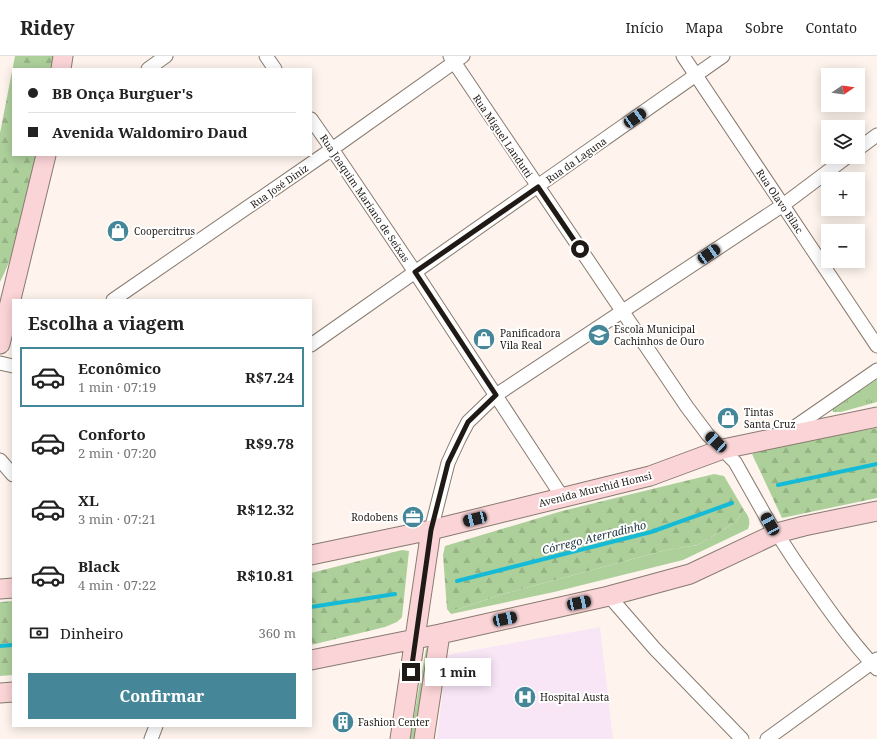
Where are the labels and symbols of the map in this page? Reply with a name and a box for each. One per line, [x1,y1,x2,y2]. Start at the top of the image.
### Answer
north arrow [821,68,865,112]
street label: Rua Miguel Landutti [470,92,537,181]
car [622,106,648,130]
street label: Rua Joaquim Mariano de Seixas [317,131,413,265]
street label: Rua da Laguna [543,134,609,186]
street label: Rua José Diniz [247,161,311,211]
street label: Rua Olavo Bilac [753,166,807,236]
shop icon: Coopercitrus [105,218,131,244]
place label: Coopercitrus [134,224,196,238]
route start [571,240,589,258]
car [696,242,722,266]
school or university icon: Escola Municipal Cachinhos de Ouro [586,322,612,348]
place label: Escola Municipal Cachinhos de Ouro [614,322,704,348]
shop icon: Panificadora Vila Real [471,326,497,352]
place label: Panificadora Vila Real [500,326,561,352]
shop icon: Tintas Santa Cruz [715,405,741,431]
place label: Tintas Santa Cruz [744,405,796,431]
car [703,429,729,455]
street label: Avenida Murchid Homsi [537,468,654,510]
office icon: Rodobens [400,504,426,530]
place label: Rodobens [351,510,398,524]
car [462,510,488,528]
car [759,511,781,537]
water label: Córrego Aterradinho [540,517,648,557]
car [566,595,592,611]
car [492,611,518,627]
callout: 1 min [425,658,491,686]
route end [402,663,420,681]
hospital icon: Hospital Austa [512,684,538,710]
place label: Hospital Austa [540,690,610,704]
building icon: Fashion Center [330,709,356,735]
place label: Fashion Center [358,715,430,729]

